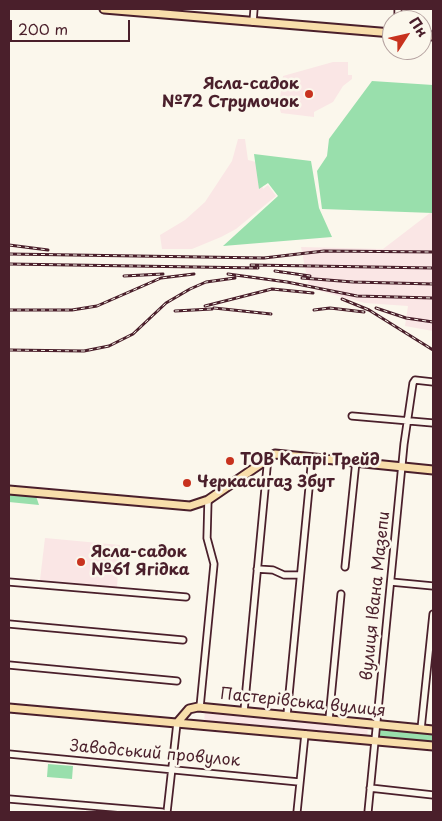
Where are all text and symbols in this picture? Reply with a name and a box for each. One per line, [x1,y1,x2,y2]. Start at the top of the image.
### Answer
scale bar [12,10,132,42]
north arrow [382,10,432,60]
text: Пн [404,12,433,41]
text: 200 m [18,17,68,40]
place label: Ясла-садок №72 Струмочок [162,75,299,113]
marker: Ясла-садок №72 Струмочок [303,88,315,100]
place label: ТОВ Капрі Трейд [240,451,380,471]
marker: ТОВ Капрі Трейд [224,455,236,467]
place label: Черкасигаз Збут [197,473,334,493]
marker: Черкасигаз Збут [181,477,193,489]
street label: вулиця Івана Мазепи [358,510,394,682]
place label: Ясла-садок №61 Ягідка [91,543,189,581]
marker: Ясла-садок №61 Ягідка [75,556,87,568]
street label: Пастерівська вулиця [219,685,387,721]
street label: Заводський провулок [69,737,241,771]

